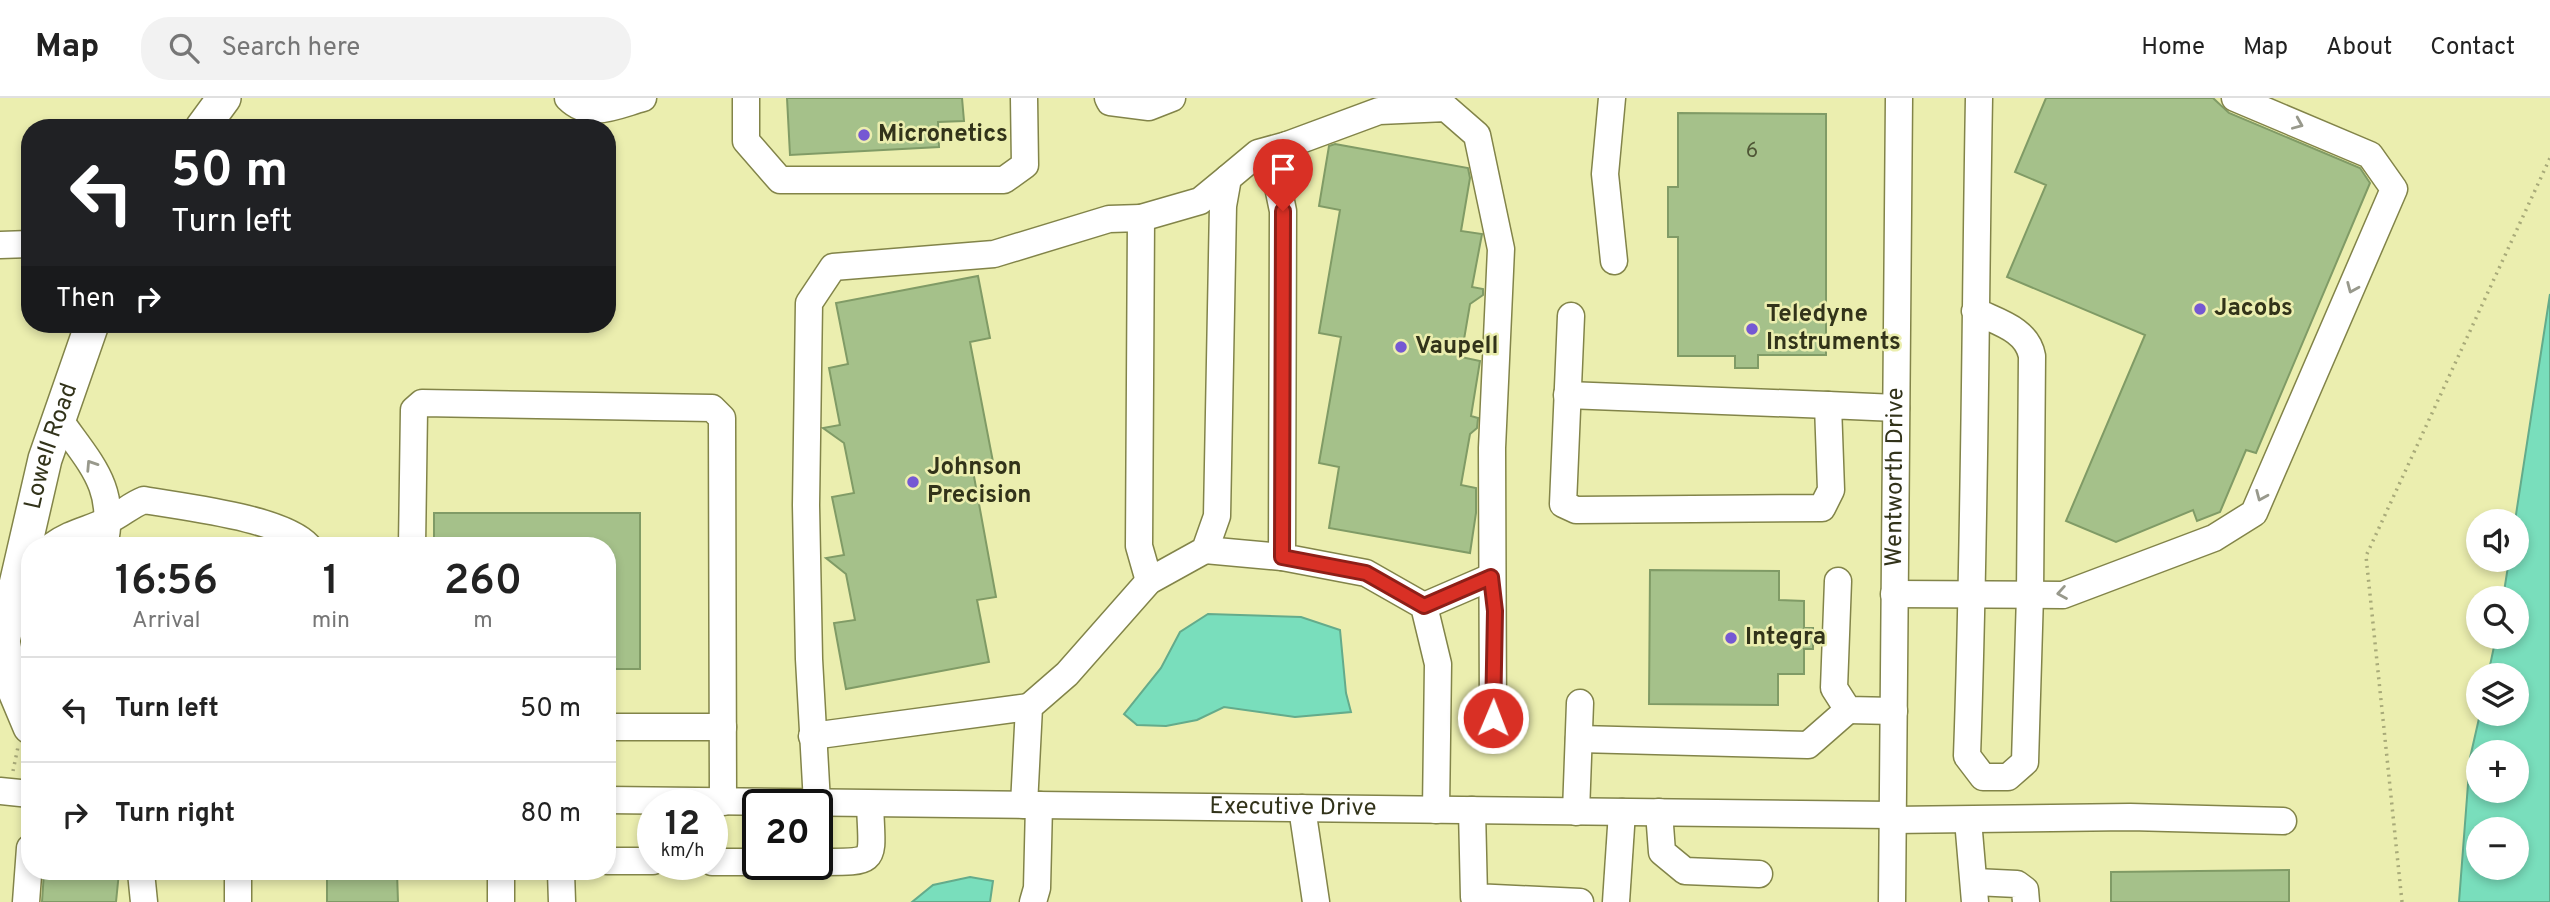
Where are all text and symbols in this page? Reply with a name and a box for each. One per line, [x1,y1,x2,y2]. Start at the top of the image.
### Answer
search box [141,17,631,80]
text: Map [35,27,99,69]
icon: search [165,29,203,67]
text: Search here [221,32,360,65]
text: Home [2141,33,2205,63]
text: Map [2243,33,2288,63]
text: About [2326,33,2392,63]
text: Contact [2430,33,2515,63]
one-way arrow [2291,116,2303,130]
place label: Micronetics [878,120,1008,150]
marker: Micronetics [856,127,872,143]
house number: 6 [1746,138,1758,165]
pin [1253,139,1313,211]
text: 50 m [171,142,288,204]
icon: left [56,147,147,238]
icon: arrive [1264,150,1302,188]
text: Turn left [171,203,292,243]
icon: right [129,280,167,318]
one-way arrow [2346,280,2360,293]
text: Then [56,283,115,316]
place label: Jacobs [2214,294,2293,324]
place label: Teledyne Instruments [1766,300,1901,358]
marker: Jacobs [2192,301,2208,317]
marker: Teledyne Instruments [1744,321,1760,337]
place label: Vaupell [1415,332,1499,362]
marker: Vaupell [1393,339,1409,355]
street label: Lowell Road [19,379,85,512]
street label: Wentworth Drive [1880,387,1911,567]
place label: Johnson Precision [927,453,1031,511]
one-way arrow [87,460,99,473]
marker: Johnson Precision [905,474,921,490]
one-way arrow [2255,489,2269,501]
map controls [2466,509,2529,880]
button: sound [2466,509,2529,572]
text: 16:56 [115,556,218,609]
text: 1 [323,556,339,609]
text: 260 [444,556,522,609]
one-way arrow [2056,585,2068,600]
button: search [2466,586,2529,649]
text: Arrival [132,607,201,636]
text: min [312,607,350,636]
text: m [473,607,493,636]
place label: Integra [1745,623,1826,653]
marker: Integra [1723,630,1739,646]
button: layers [2466,663,2529,726]
position arrow [1456,681,1530,755]
icon: left [56,691,94,729]
text: Turn left [115,693,219,726]
text: 50 m [520,693,581,726]
button: + [2466,740,2529,803]
speed limit sign: 20 [742,789,833,880]
street label: Executive Drive [1209,792,1377,824]
icon: right [56,796,94,834]
text: Turn right [115,798,235,831]
text: 80 m [521,798,581,831]
text: 12 [665,803,700,847]
button: − [2466,817,2529,880]
text: km/h [661,840,704,863]

